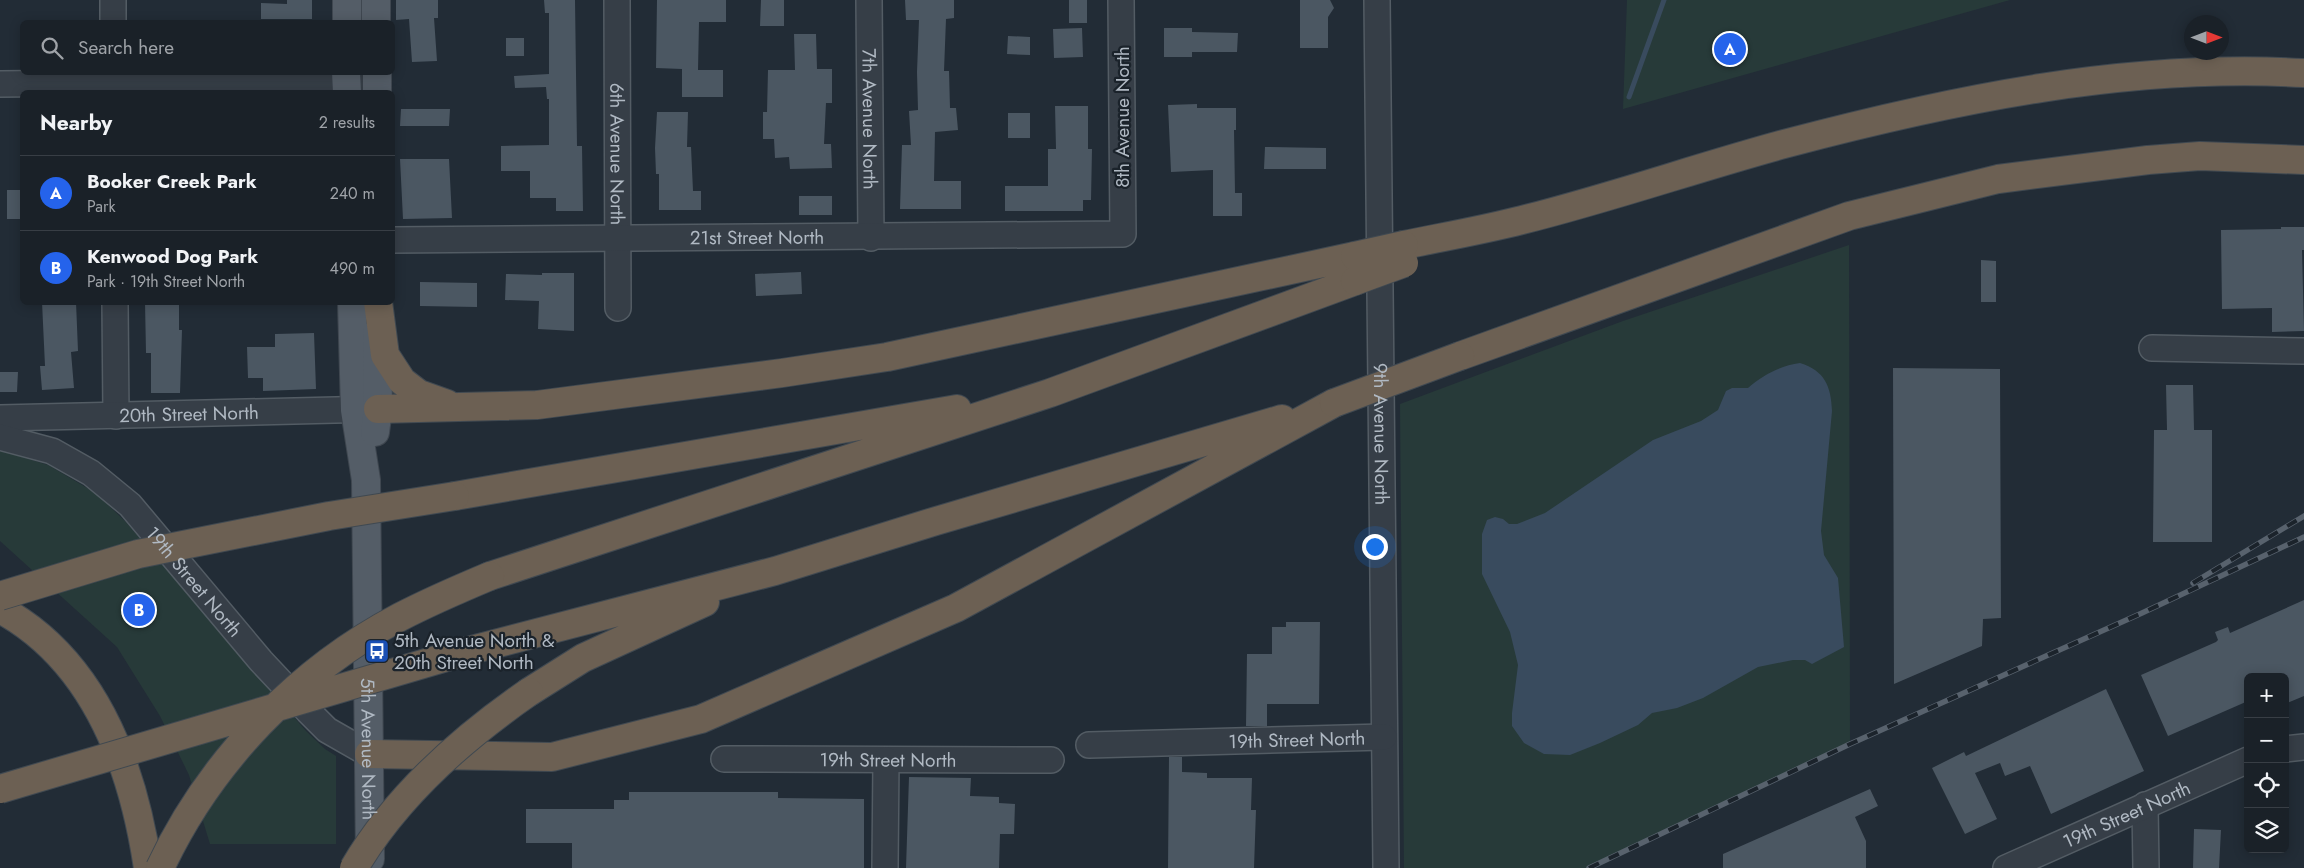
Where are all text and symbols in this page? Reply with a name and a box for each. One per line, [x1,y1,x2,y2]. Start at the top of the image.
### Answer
north arrow [2184,15,2229,60]
search box [20,20,395,75]
pin: A [1714,30,1746,68]
icon: search [38,34,66,62]
text: Search here [78,34,174,61]
street label: 8th Avenue North [1109,46,1136,188]
street label: 7th Avenue North [855,48,884,190]
street label: 6th Avenue North [603,83,631,225]
text: Nearby [40,108,112,138]
text: 2 results [319,111,375,134]
text: Booker Creek Park [87,168,257,195]
text: A [50,182,62,205]
text: 240 m [330,182,375,205]
text: Park [87,195,116,218]
street label: 21st Street North [690,224,824,251]
text: Kenwood Dog Park [87,243,258,270]
text: B [51,257,61,280]
text: 490 m [330,257,375,280]
text: Park · 19th Street North [87,270,245,293]
street label: 9th Avenue North [1367,363,1395,505]
street label: 20th Street North [119,399,259,429]
street label: 19th Street North [139,521,248,643]
your location [1362,534,1388,560]
pin: B [123,591,155,629]
place label: 5th Avenue North & 20th Street North [394,627,555,676]
bus stop icon: 5th Avenue North & 20th Street North [364,638,390,664]
map controls [2244,673,2289,853]
button: + [2244,673,2289,718]
street label: 5th Avenue North [354,678,383,820]
button: − [2244,718,2289,763]
street label: 19th Street North [1228,725,1366,755]
street label: 19th Street North [819,746,957,774]
button: locate [2244,763,2289,808]
street label: 19th Street North [2059,774,2195,855]
button: layers [2244,808,2289,853]

